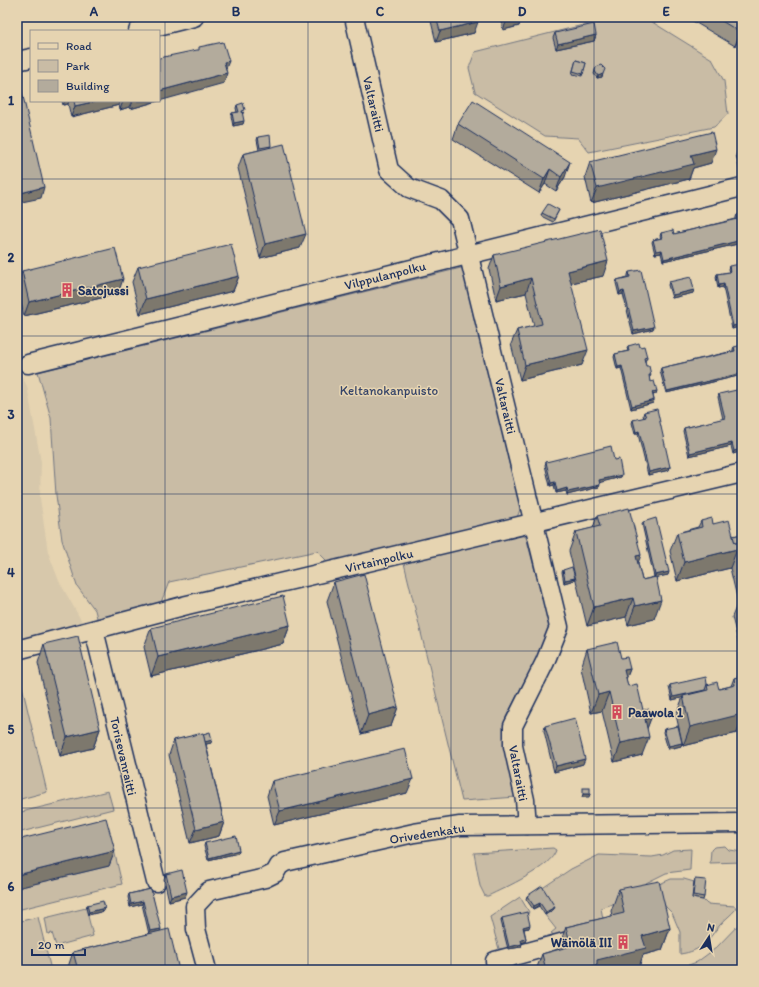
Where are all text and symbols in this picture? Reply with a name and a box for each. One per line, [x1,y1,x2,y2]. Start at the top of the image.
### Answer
text: A [89,4,99,19]
text: B [232,4,241,19]
text: C [376,4,385,19]
text: D [518,4,527,19]
text: E [662,4,670,19]
legend [30,30,160,102]
text: Road [66,39,92,53]
text: Park [66,59,90,73]
street label: Valtaraitti [360,75,387,133]
text: Building [66,79,110,93]
text: 1 [8,93,14,108]
text: 2 [8,250,15,265]
street label: Vilppulanpolku [343,258,427,293]
building icon: Satojussi [59,282,75,298]
place label: Satojussi [78,283,129,299]
street label: Valtaraitti [492,377,519,435]
park label: Keltanokanpuisto [340,383,439,398]
text: 3 [7,407,15,422]
street label: Virtainpolku [344,545,414,576]
text: 4 [7,565,15,580]
building icon: Paawola 1 [609,704,625,720]
place label: Paawola 1 [628,705,683,720]
street label: Torisevanraitti [107,715,140,797]
text: 5 [8,722,15,737]
street label: Valtaraitti [506,744,531,802]
street label: Orivedenkatu [388,820,466,847]
text: 6 [8,879,15,894]
north arrow [689,917,729,957]
text: N [706,921,716,935]
scale bar [32,931,85,957]
building icon: Wäinölä III [615,934,631,950]
place label: Wäinölä III [551,935,612,950]
text: 20 m [38,938,65,952]

